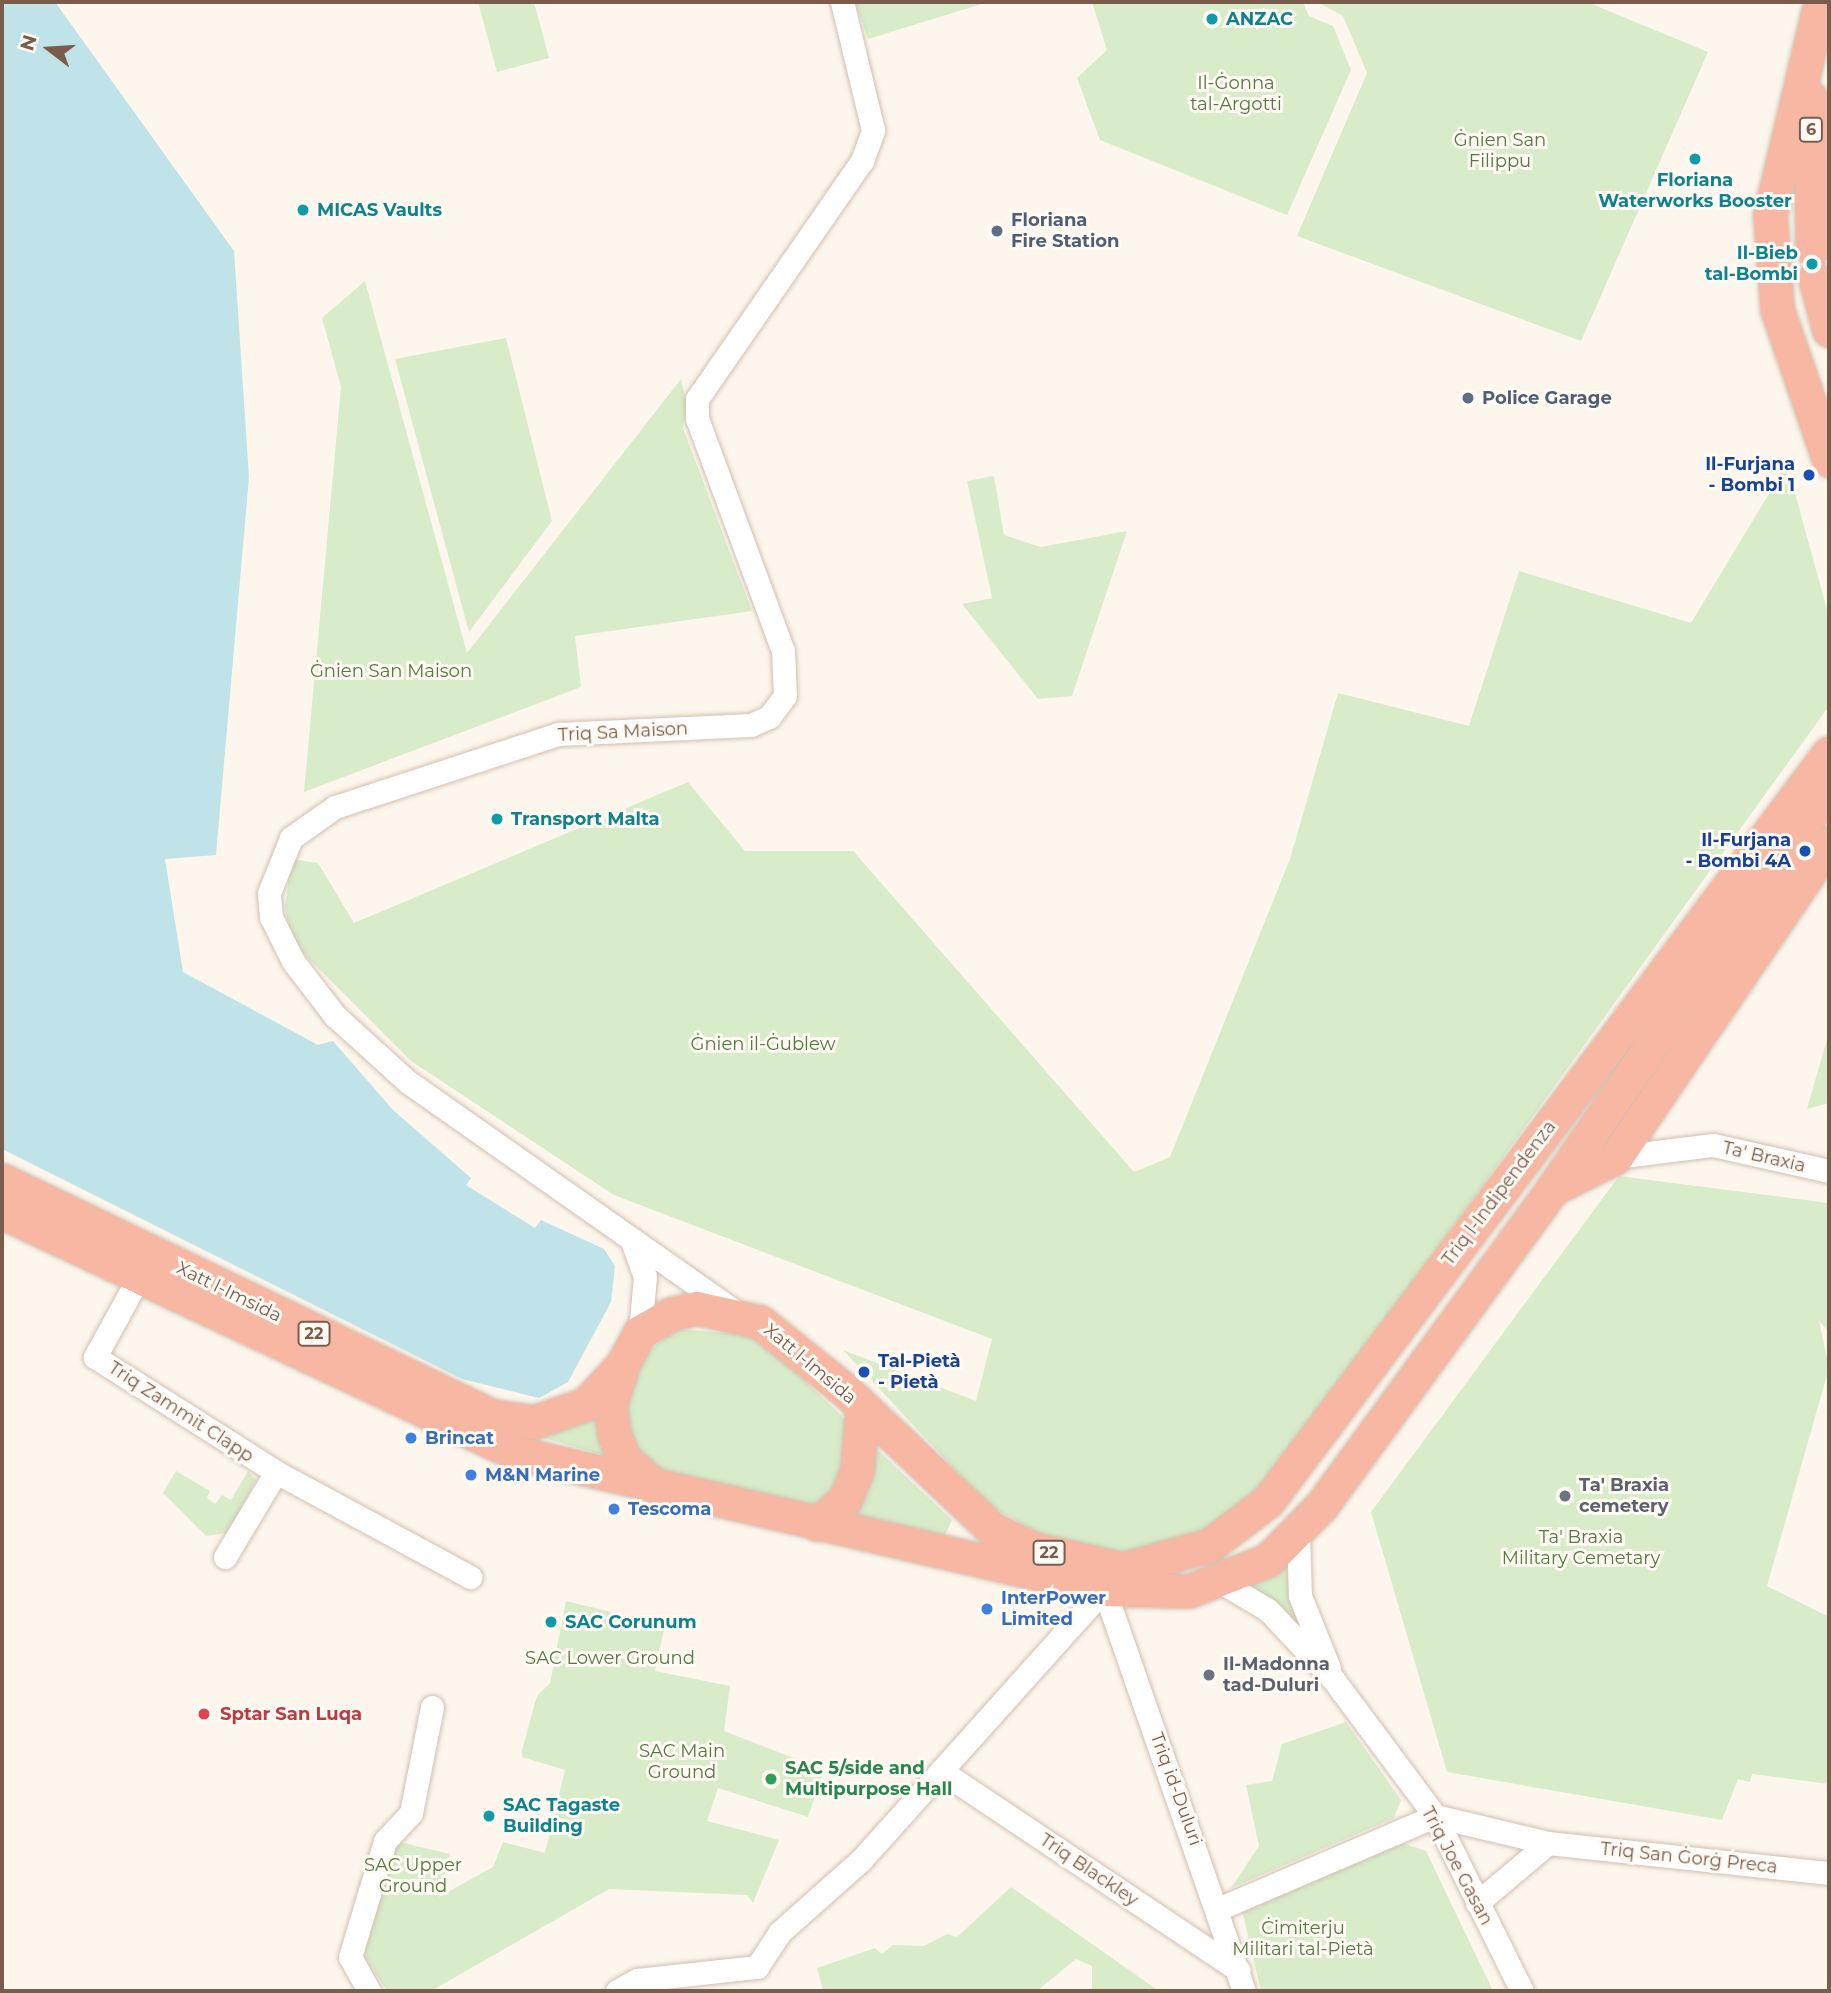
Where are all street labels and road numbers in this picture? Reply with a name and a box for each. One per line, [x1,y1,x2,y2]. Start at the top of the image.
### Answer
road number: 6 [1799,118,1823,142]
street label: Triq Sa Maison [557,718,689,746]
street label: Triq l-Indipendenza [1438,1116,1560,1270]
street label: Ta' Braxia [1720,1137,1808,1177]
street label: Xatt l-Imsida [173,1257,285,1327]
street label: Xatt l-Imsida [759,1319,861,1409]
road number: 22 [296,1322,332,1346]
street label: Triq Zammit Clapp [104,1357,258,1467]
road number: 22 [1032,1540,1066,1566]
street label: Triq id-Duluri [1146,1730,1206,1848]
street label: Triq Joe Gasan [1417,1803,1497,1929]
street label: Triq Blackley [1036,1829,1142,1911]
street label: Triq San Ġorġ Preca [1599,1838,1779,1878]

